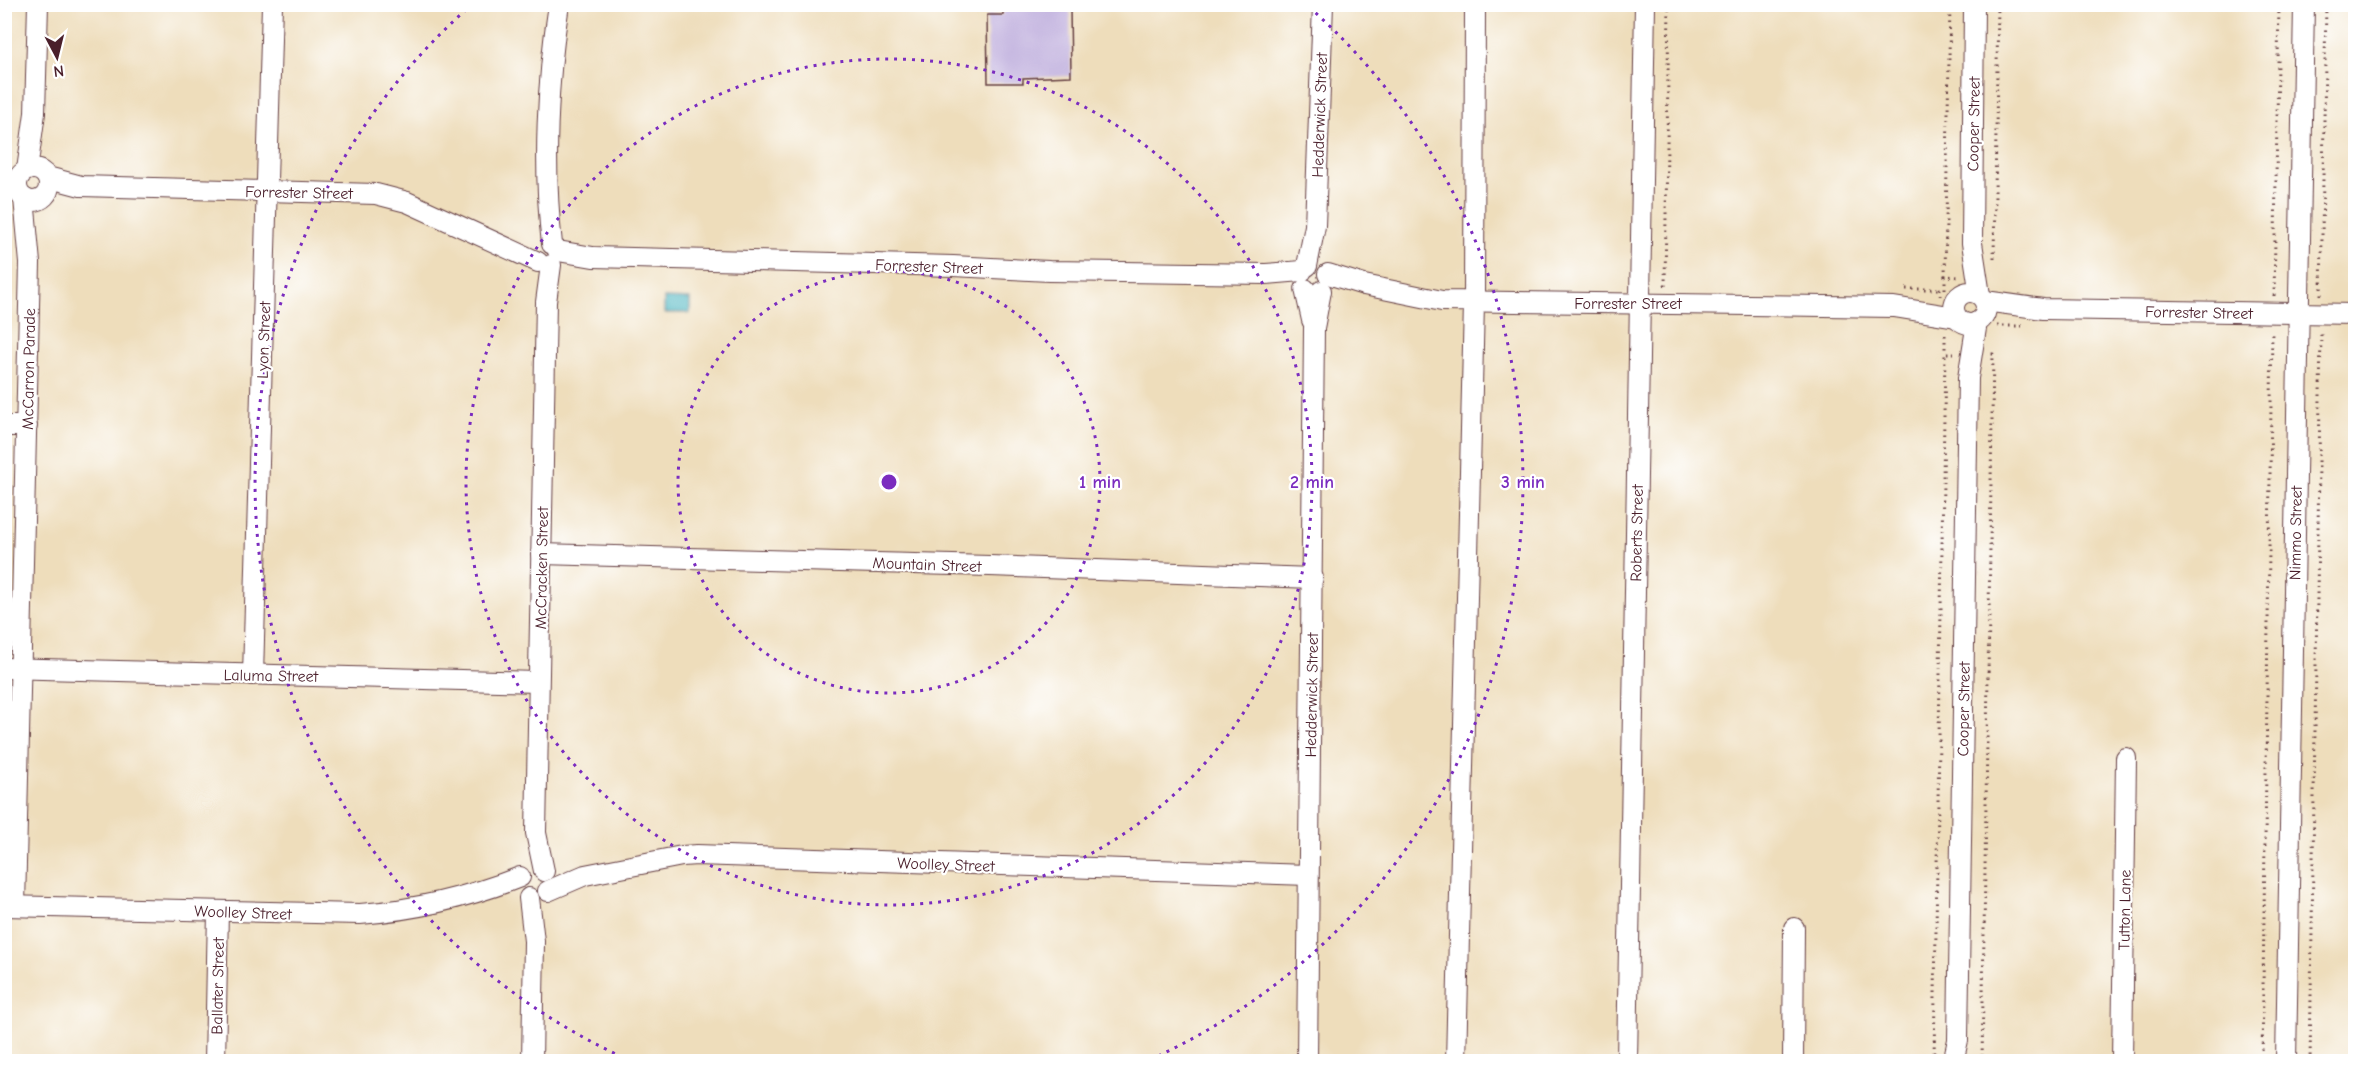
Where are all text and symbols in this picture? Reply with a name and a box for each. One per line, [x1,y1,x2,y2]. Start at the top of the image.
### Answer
north arrow [27,27,87,87]
street label: Hedderwick Street [1309,52,1331,178]
text: N [52,61,65,80]
street label: Cooper Street [1964,76,1984,172]
street label: Forrester Street [245,183,353,203]
street label: Forrester Street [875,256,984,278]
street label: Forrester Street [1574,295,1682,313]
street label: Lyon Street [254,301,274,379]
street label: Forrester Street [2145,303,2253,323]
street label: McCarron Parade [19,308,39,430]
centre of rings [879,472,899,492]
text: 1 min [1079,472,1121,493]
text: 2 min [1290,472,1334,493]
text: 3 min [1501,472,1545,493]
street label: Roberts Street [1627,484,1647,582]
street label: Nimmo Street [2286,485,2306,580]
street label: McCracken Street [532,506,552,629]
street label: Mountain Street [872,554,982,576]
street label: Hedderwick Street [1302,632,1322,758]
street label: Cooper Street [1954,661,1974,757]
street label: Laluma Street [224,666,319,686]
street label: Woolley Street [897,854,996,876]
street label: Tutton Lane [2115,869,2135,951]
street label: Woolley Street [194,902,293,924]
street label: Ballater Street [208,937,228,1035]

